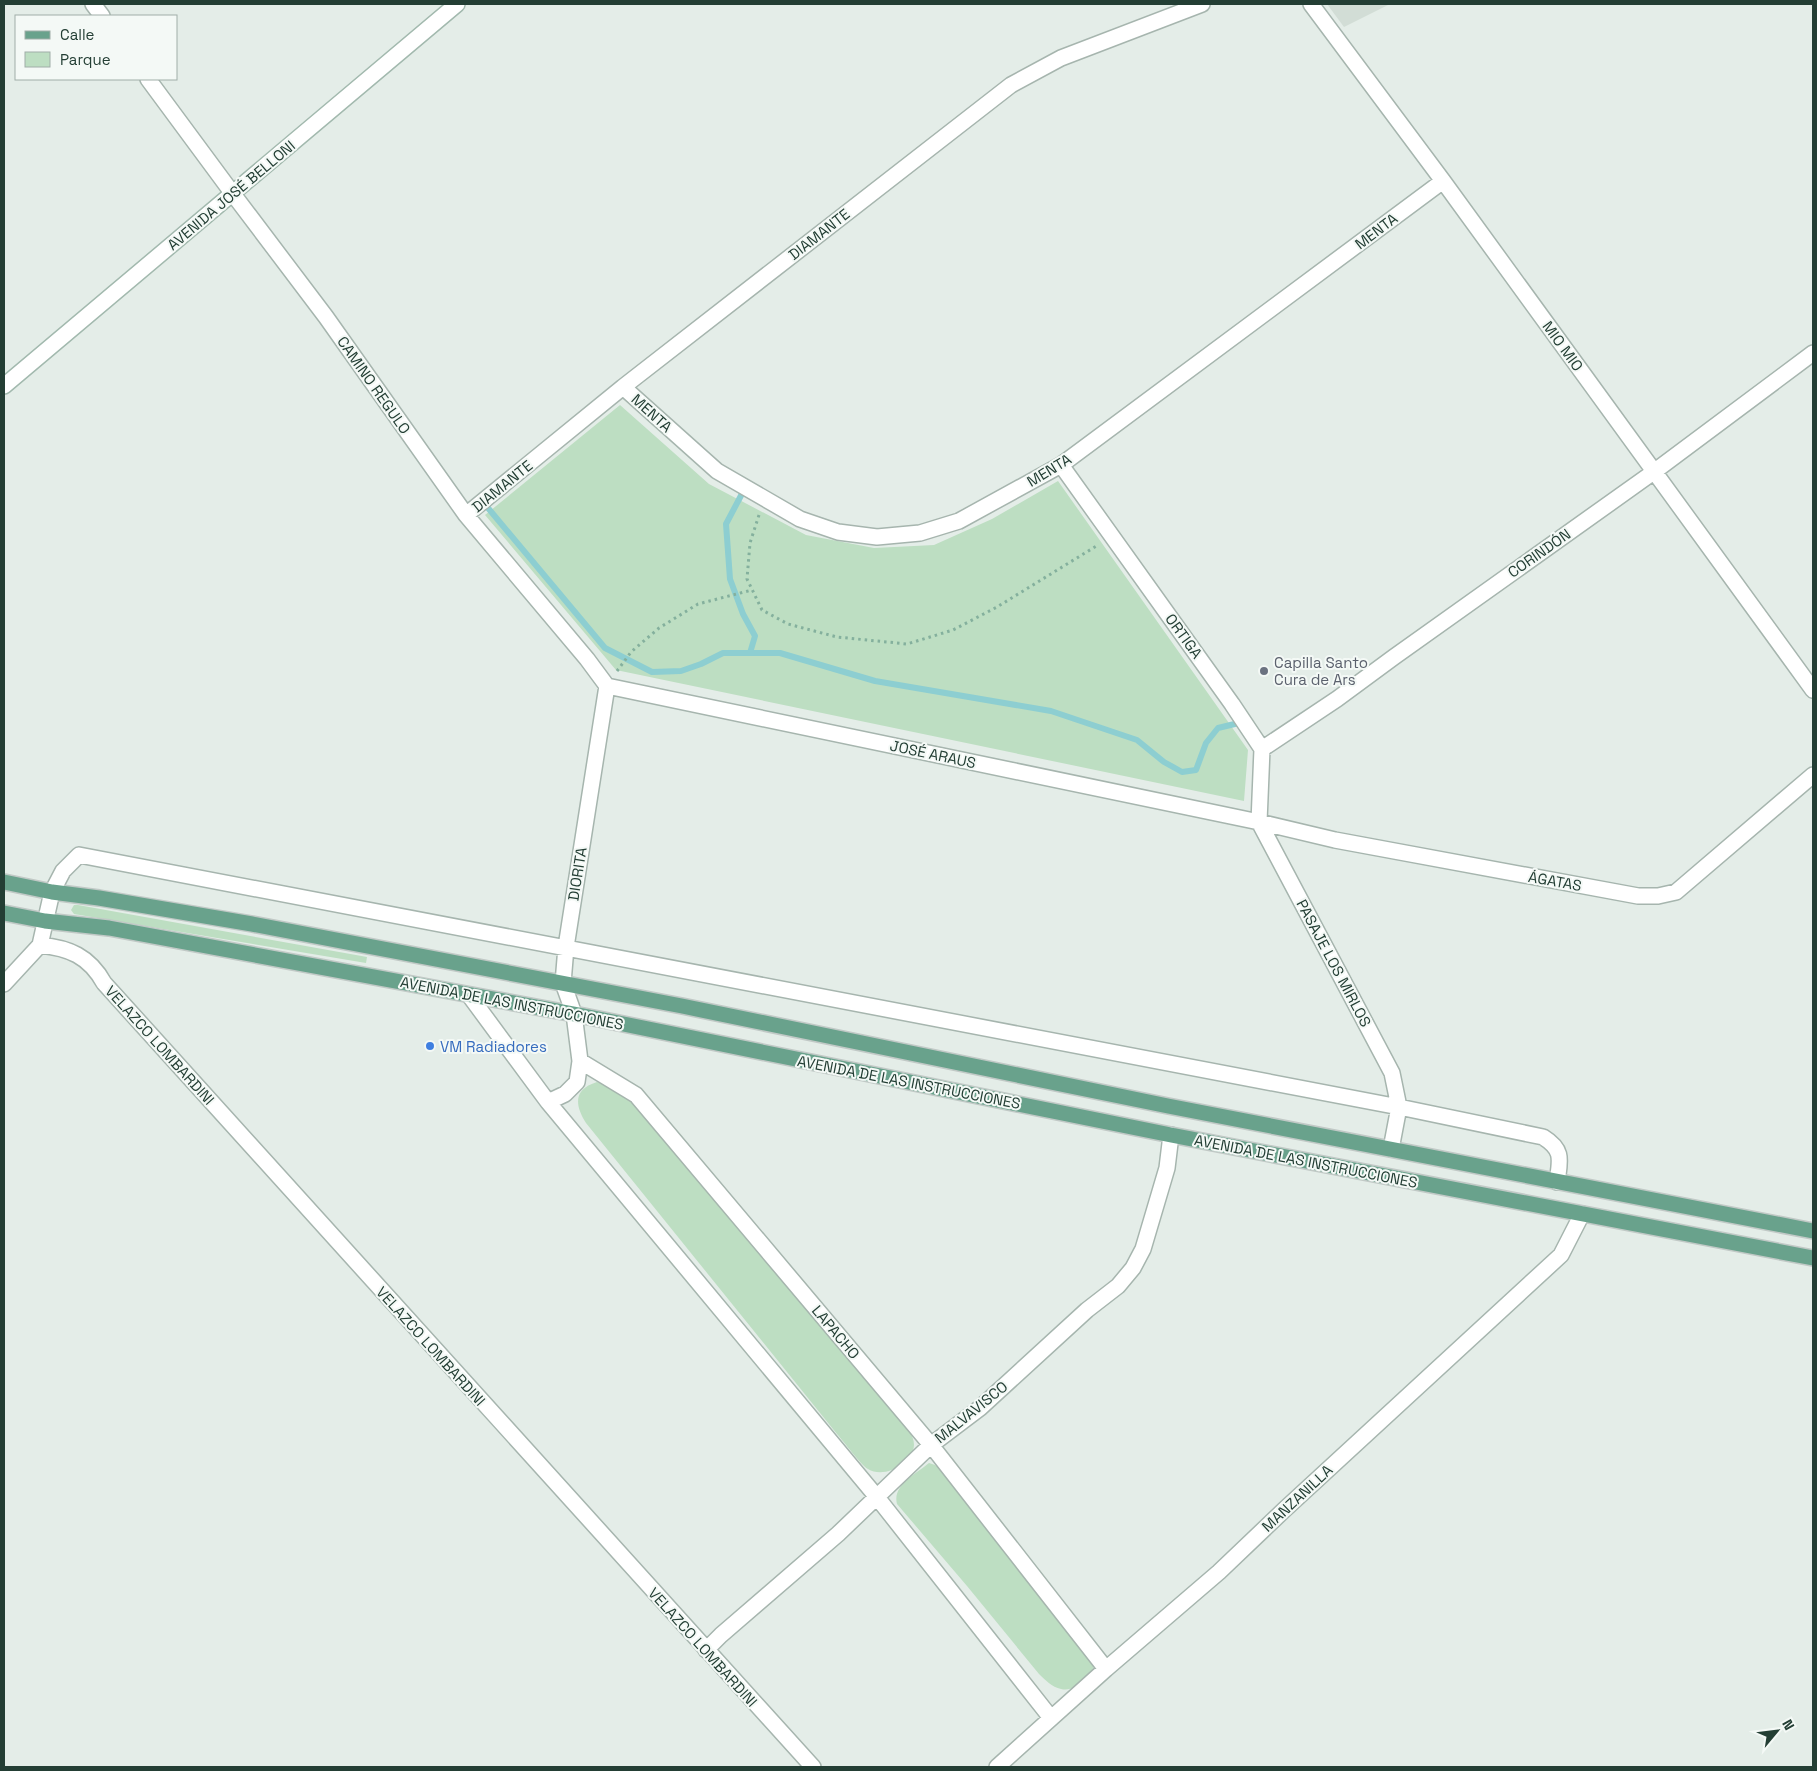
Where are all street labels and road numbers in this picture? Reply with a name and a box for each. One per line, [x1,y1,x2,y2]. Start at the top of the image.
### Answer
street label: AVENIDA JOSÉ BELLONI [163,136,299,254]
street label: DIAMANTE [784,204,854,264]
street label: MENTA [1351,208,1402,253]
street label: MIO MIO [1539,317,1587,375]
street label: CAMINO REGULO [333,332,415,438]
street label: MENTA [628,390,677,437]
street label: MENTA [1023,449,1075,491]
street label: DIAMANTE [468,456,536,516]
street label: CORINDÓN [1504,524,1574,582]
street label: ORTIGA [1161,610,1207,663]
street label: JOSÉ ARAUS [888,736,978,772]
street label: DIORITA [563,845,591,902]
street label: ÁGATAS [1527,867,1583,895]
street label: PASAJE LOS MIRLOS [1292,896,1376,1030]
street label: AVENIDA DE LAS INSTRUCCIONES [399,972,625,1034]
street label: VELAZCO LOMBARDINI [101,981,219,1109]
street label: AVENIDA DE LAS INSTRUCCIONES [796,1051,1022,1113]
street label: AVENIDA DE LAS INSTRUCCIONES [1193,1130,1419,1192]
street label: VELAZCO LOMBARDINI [372,1282,490,1410]
street label: LAPACHO [808,1301,864,1363]
street label: MALVAVISCO [931,1377,1011,1447]
street label: MANZANILLA [1258,1460,1337,1536]
street label: VELAZCO LOMBARDINI [644,1583,762,1711]

